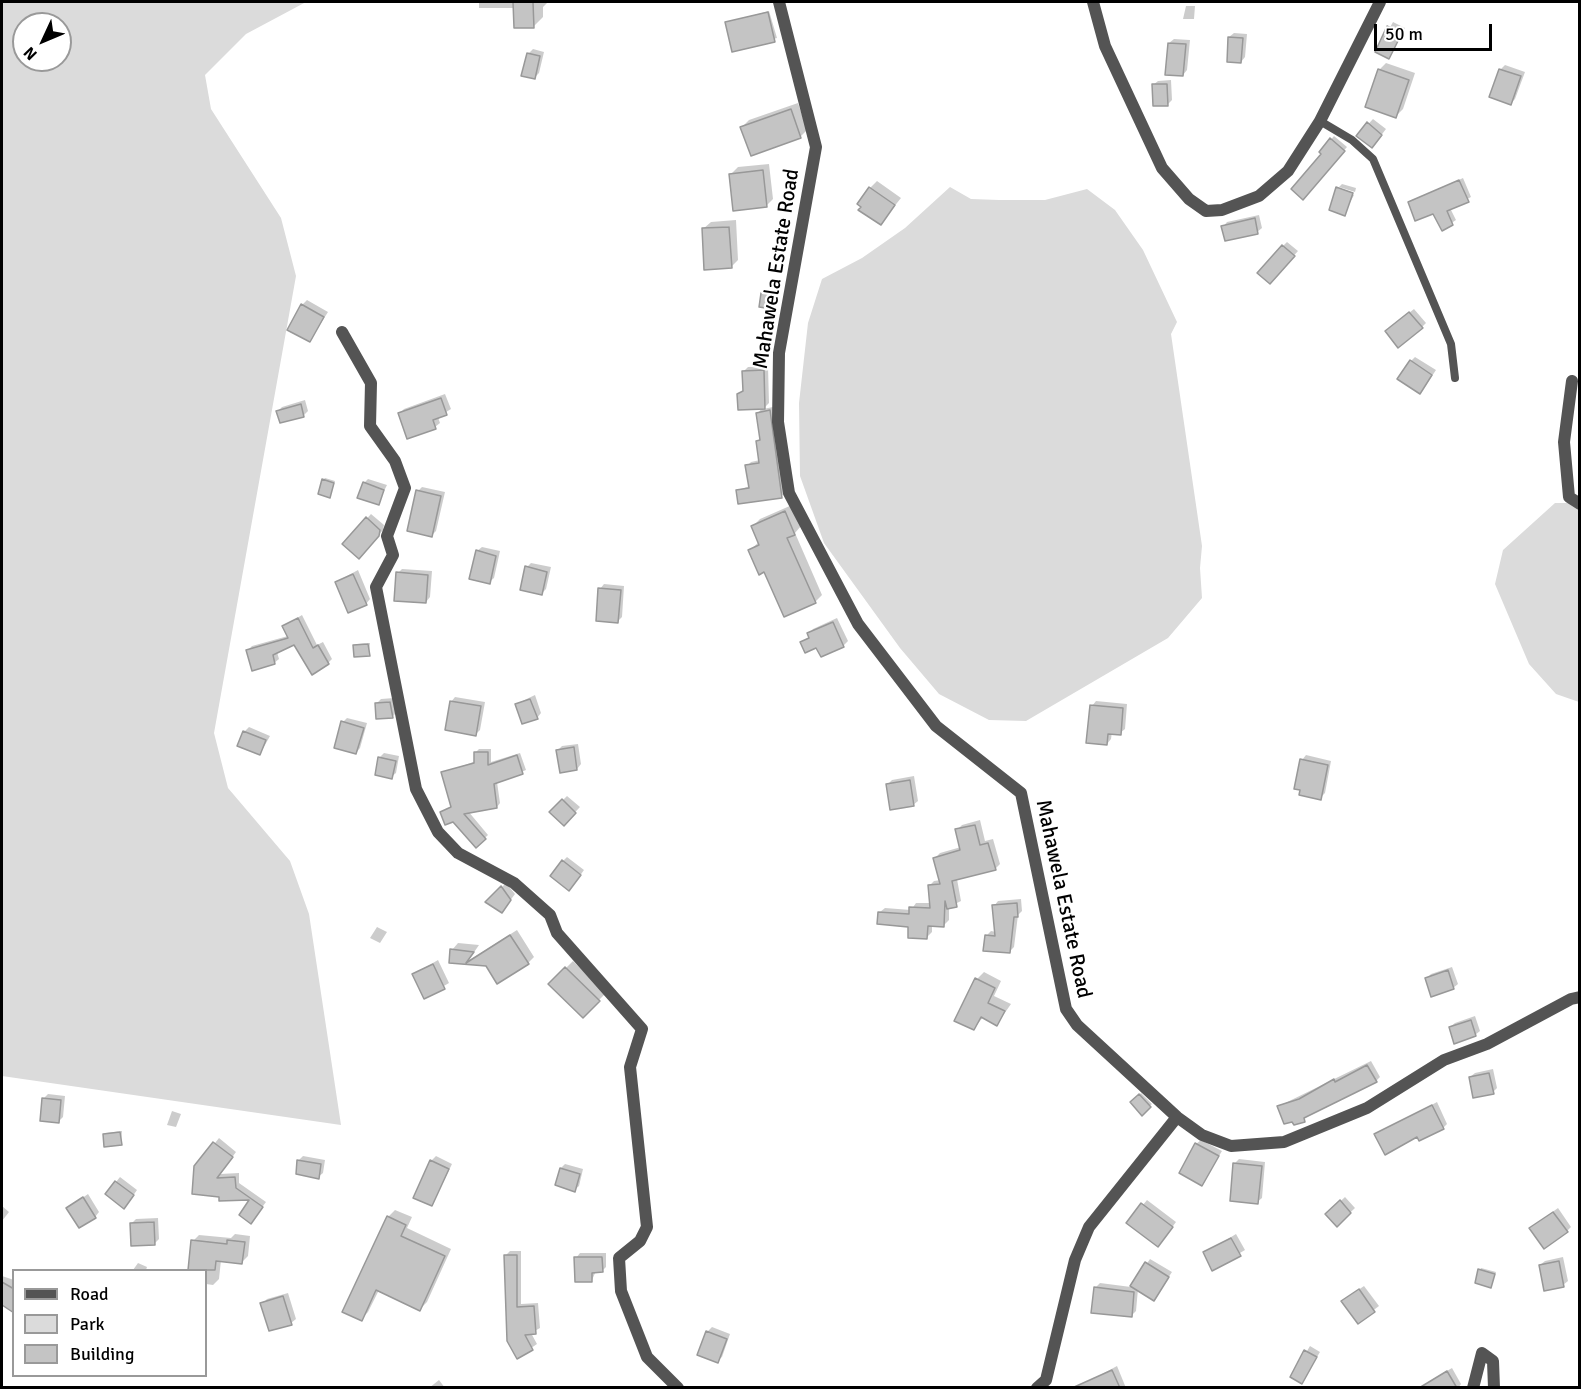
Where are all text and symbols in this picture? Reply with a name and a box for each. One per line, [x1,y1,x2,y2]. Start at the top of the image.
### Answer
north arrow [12,12,72,72]
scale bar [1377,12,1496,50]
text: 50 m [1385,23,1423,45]
text: N [19,42,42,64]
street label: Mahawela Estate Road [749,167,805,371]
street label: Mahawela Estate Road [1030,797,1096,1001]
legend [12,1269,207,1377]
text: Road [70,1283,109,1305]
text: Park [70,1313,105,1335]
text: Building [70,1343,134,1365]

